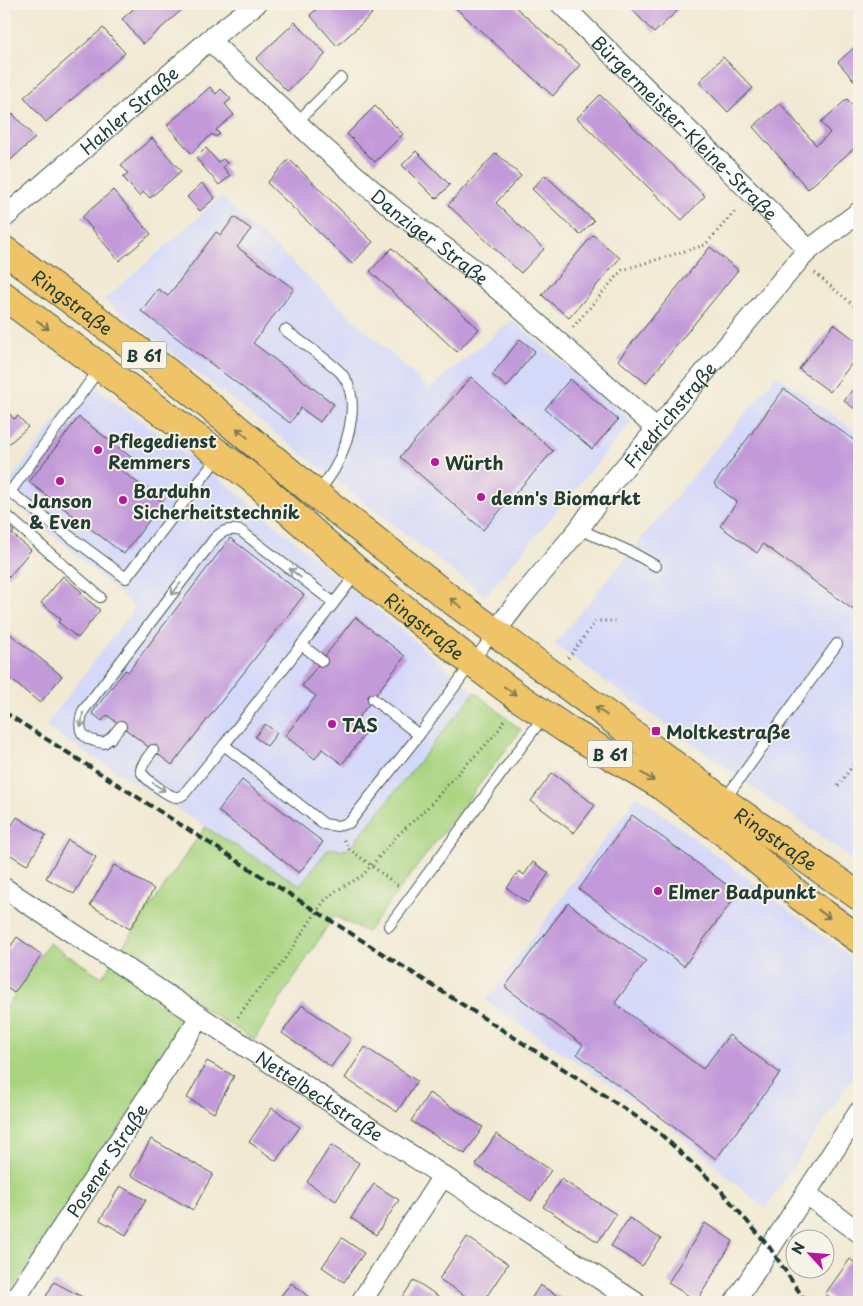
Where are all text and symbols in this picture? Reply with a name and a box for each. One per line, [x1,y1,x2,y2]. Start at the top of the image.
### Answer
street label: Bürgermeister-Kleine-Straße [586,29,784,226]
street label: Hahler Straße [73,59,184,160]
street label: Danziger Straße [366,182,495,290]
street label: Ringstraße [27,262,119,341]
one-way arrow [36,319,49,330]
road number: B 61 [122,342,166,368]
street label: Friedrichstraße [617,355,722,473]
place label: Pflegedienst Remmers [108,427,217,475]
one-way arrow [236,427,249,438]
marker: Pflegedienst Remmers [92,444,104,456]
place label: Würth [445,449,504,476]
marker: Würth [429,456,441,468]
marker: Janson & Even [54,475,66,487]
place label: Barduhn Sicherheitstechnik [133,477,300,525]
place label: denn's Biomarkt [491,484,641,511]
place label: Janson & Even [28,487,92,535]
marker: denn's Biomarkt [475,491,487,503]
marker: Barduhn Sicherheitstechnik [117,494,129,506]
one-way arrow [289,568,302,579]
one-way arrow [171,582,181,596]
street label: Ringstraße [379,585,471,666]
one-way arrow [450,597,463,608]
one-way arrow [503,686,516,697]
one-way arrow [594,706,608,716]
one-way arrow [77,711,87,727]
place label: TAS [342,711,378,738]
marker: TAS [326,718,338,730]
place label: Moltkestraße [666,718,791,745]
marker: Moltkestraße [650,725,662,737]
road number: B 61 [588,741,632,768]
one-way arrow [641,773,655,783]
one-way arrow [151,782,165,792]
street label: Ringstraße [729,800,823,877]
place label: Elmer Badpunkt [668,878,817,905]
marker: Elmer Badpunkt [652,885,664,897]
one-way arrow [817,909,831,919]
street label: Nettelbeckstraße [251,1044,389,1147]
street label: Posener Straße [59,1098,154,1222]
north arrow [786,1228,836,1278]
text: N [786,1238,810,1258]

